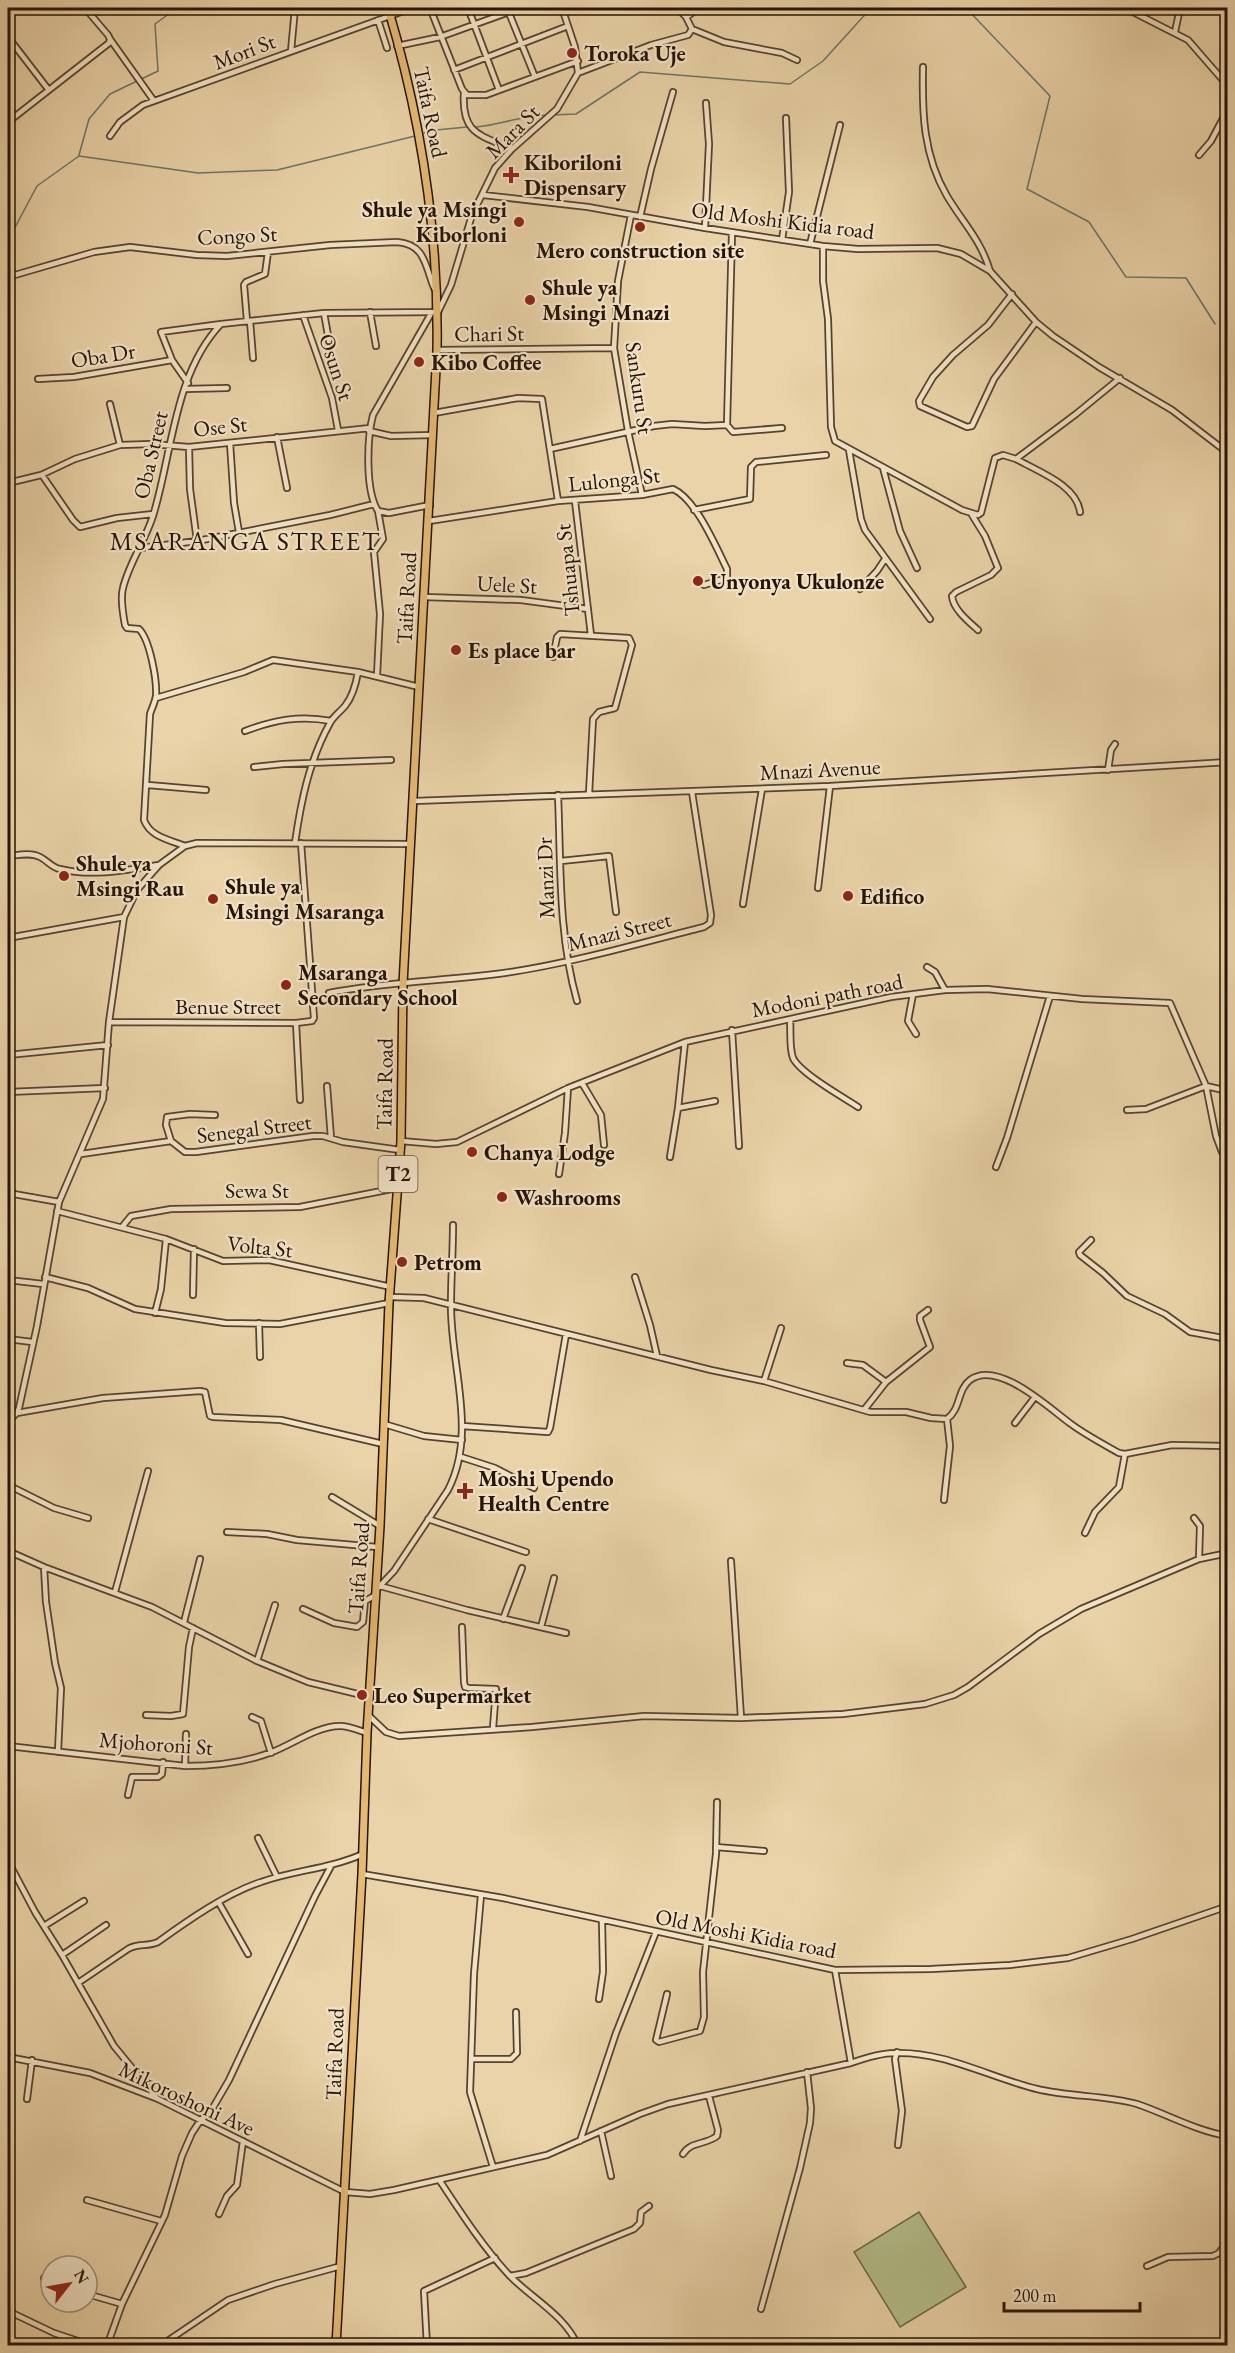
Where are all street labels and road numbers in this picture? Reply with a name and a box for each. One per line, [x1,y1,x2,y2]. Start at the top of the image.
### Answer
street label: Mori St [209,26,280,77]
street label: Taifa Road [407,64,454,161]
street label: Mara St [479,98,546,165]
street label: Old Moshi Kidia road [690,195,877,246]
street label: Congo St [196,219,278,252]
street label: Chari St [454,318,524,349]
street label: Osun St [312,330,361,404]
street label: Oba Dr [69,336,138,375]
street label: Sankuru St [619,340,660,436]
street label: Oba Street [126,408,175,502]
street label: Ose St [192,409,249,444]
street label: Lulonga St [567,460,661,499]
street label: Tshuapa St [548,522,587,618]
street label: Taifa Road [390,550,423,645]
street label: Uele St [476,568,538,601]
street label: Mnazi Avenue [759,752,882,787]
street label: Manzi Dr [530,836,561,919]
street label: Mnazi Street [564,905,674,958]
street label: Modoni path road [749,966,906,1024]
street label: Benue Street [175,992,281,1021]
street label: Taifa Road [369,1037,400,1130]
street label: Senegal Street [195,1107,313,1150]
road number: T2 [378,1156,418,1192]
street label: Sewa St [225,1176,289,1205]
street label: Volta St [226,1229,294,1264]
street label: Taifa Road [341,1520,376,1615]
street label: Mjohoroni St [98,1725,214,1762]
street label: Old Moshi Kidia road [653,1902,840,1965]
street label: Taifa Road [318,2007,351,2101]
street label: Mikoroshoni Ave [114,2054,260,2143]

